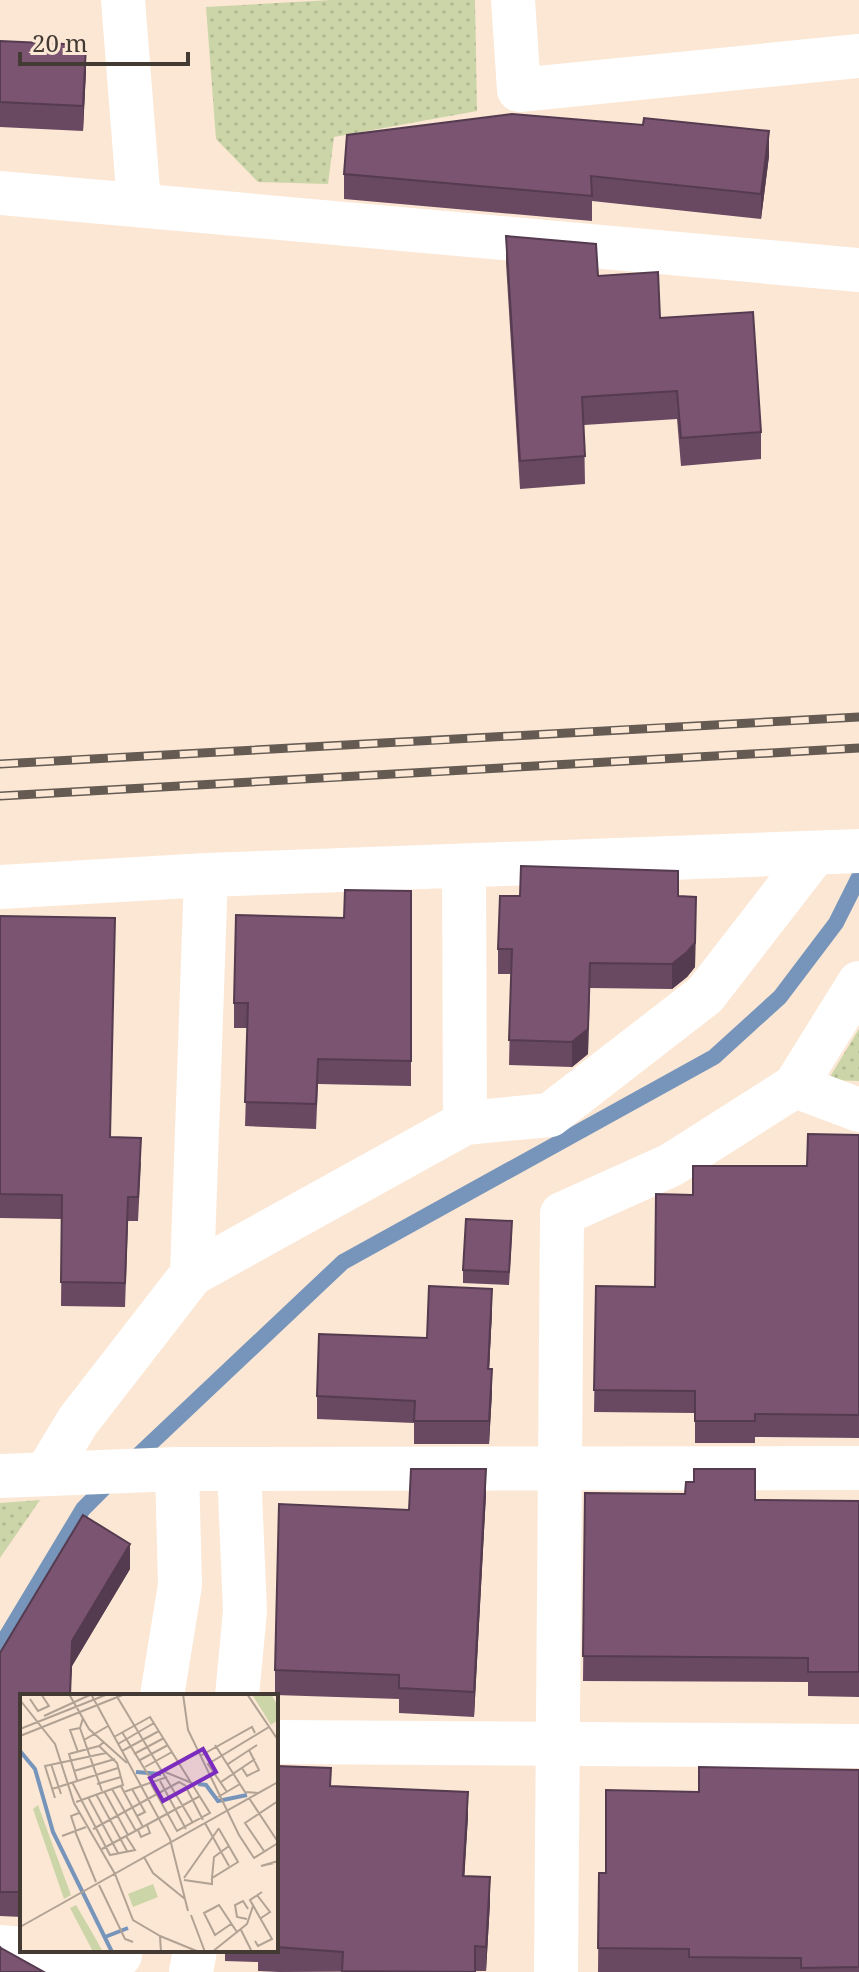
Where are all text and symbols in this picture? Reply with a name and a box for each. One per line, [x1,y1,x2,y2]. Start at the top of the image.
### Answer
scale bar [20,16,188,66]
text: 20 m [32,26,88,59]
inset map [20,1694,278,1952]

